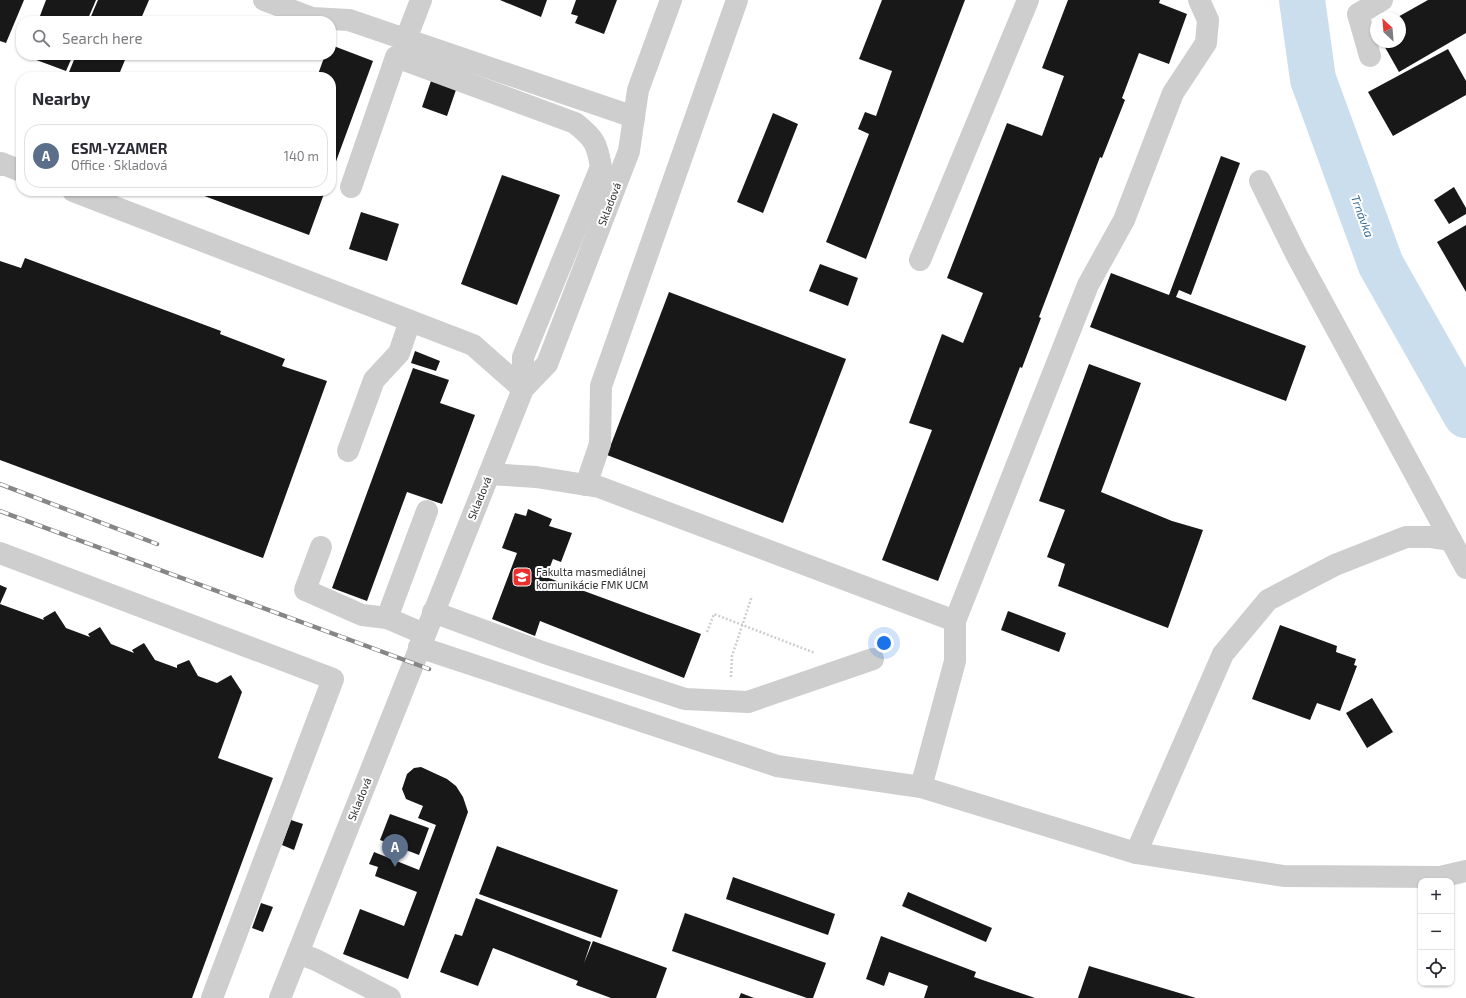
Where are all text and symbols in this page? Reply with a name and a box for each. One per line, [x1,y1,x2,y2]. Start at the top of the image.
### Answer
north arrow [1370,12,1406,48]
search box [16,16,336,60]
icon: search [30,27,52,49]
text: Search here [62,29,143,47]
text: Nearby [32,88,90,108]
text: ESM-YZAMER [71,139,167,157]
text: A [42,148,50,164]
text: 140 m [284,148,319,164]
text: Office · Skladová [71,157,168,173]
street label: Skladová [595,180,623,228]
water label: Trnávka [1349,193,1377,239]
street label: Skladová [464,475,494,521]
place label: Fakulta masmediálnej komunikácie FMK UCM [536,565,648,591]
school or university icon: Fakulta masmediálnej komunikácie FMK UCM [511,566,533,588]
your location [874,633,894,653]
street label: Skladová [344,776,374,822]
pin: A [382,834,408,867]
map controls [1418,878,1454,986]
button: + [1418,878,1454,914]
button: − [1418,914,1454,950]
button: locate [1418,950,1454,986]

